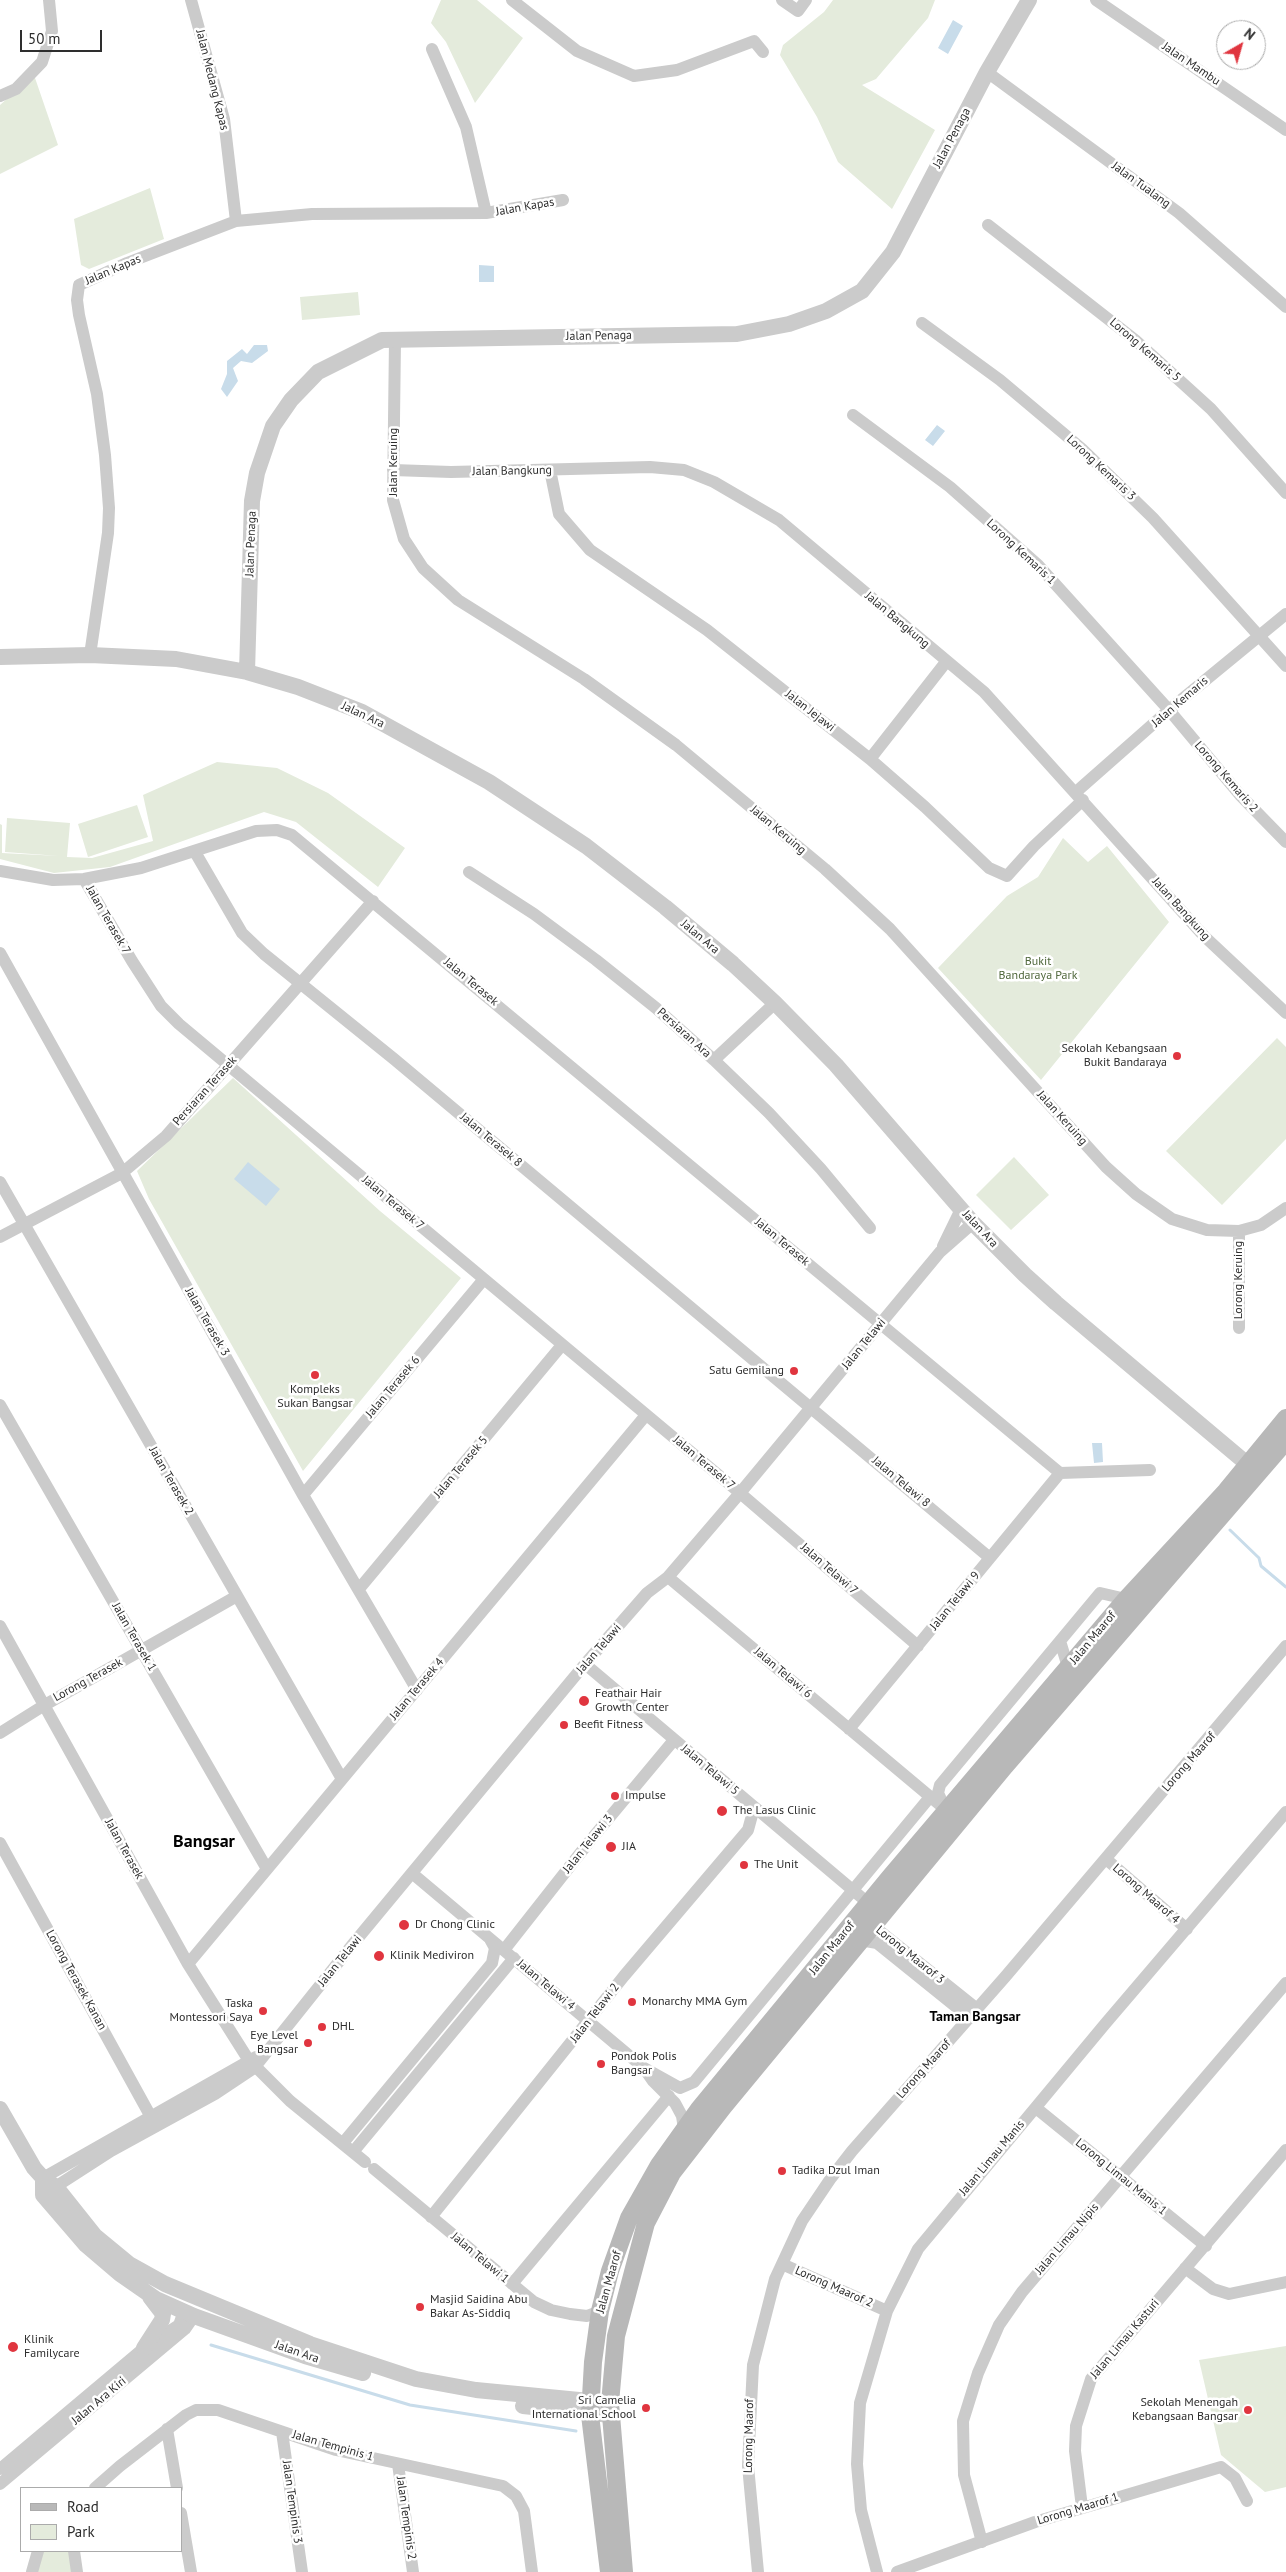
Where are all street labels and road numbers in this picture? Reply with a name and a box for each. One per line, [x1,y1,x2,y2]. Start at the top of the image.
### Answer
street label: Jalan Medang Kapas [193,28,231,132]
street label: Jalan Mambu [1159,39,1223,89]
street label: Jalan Penaga [930,106,974,170]
street label: Jalan Tualang [1109,159,1173,211]
street label: Jalan Kapas [495,195,555,219]
street label: Jalan Kapas [83,252,143,288]
street label: Lorong Kemaris 5 [1107,315,1183,385]
street label: Jalan Penaga [566,328,632,344]
street label: Jalan Keruing [387,428,401,496]
street label: Lorong Kemaris 3 [1063,432,1139,504]
street label: Jalan Bangkung [472,463,552,479]
street label: Jalan Penaga [243,511,259,577]
street label: Lorong Kemaris 1 [983,516,1059,588]
street label: Jalan Bangkung [862,589,932,651]
street label: Jalan Kemaris [1149,674,1211,730]
street label: Jalan Jejawi [782,687,838,735]
street label: Jalan Ara [339,699,387,731]
street label: Lorong Kemaris 2 [1191,739,1261,815]
street label: Jalan Keruing [747,803,809,857]
street label: Jalan Bangkung [1149,875,1213,943]
street label: Jalan Terasek 7 [83,883,133,957]
street label: Jalan Ara [678,917,722,957]
street label: Jalan Terasek [441,955,501,1009]
street label: Persiaran Ara [654,1005,714,1061]
street label: Persiaran Terasek [170,1053,240,1129]
street label: Jalan Keruing [1034,1088,1090,1148]
street label: Jalan Terasek 8 [457,1110,525,1170]
street label: Jalan Terasek 7 [359,1173,427,1233]
street label: Jalan Ara [959,1207,1001,1251]
street label: Jalan Terasek [752,1215,812,1269]
street label: Lorong Keruing [1232,1241,1246,1319]
street label: Jalan Terasek 3 [182,1285,232,1359]
street label: Jalan Telawi [839,1316,889,1372]
street label: Jalan Terasek 6 [363,1353,423,1421]
street label: Jalan Terasek 5 [431,1433,491,1501]
street label: Jalan Terasek 7 [670,1433,738,1493]
street label: Jalan Terasek 2 [146,1444,196,1518]
street label: Jalan Telawi 8 [869,1454,933,1510]
street label: Jalan Telawi 7 [797,1540,861,1598]
street label: Jalan Telawi 9 [927,1569,983,1633]
street label: Jalan Terasek 1 [109,1600,159,1674]
street label: Jalan Maarof [1067,1609,1119,1667]
street label: Jalan Telawi [573,1621,625,1677]
street label: Jalan Telawi 6 [751,1645,815,1701]
street label: Lorong Terasek [51,1655,125,1705]
street label: Jalan Terasek 4 [387,1655,447,1723]
street label: Lorong Maarof [1159,1729,1219,1795]
street label: Jalan Telawi 5 [678,1742,742,1798]
street label: Jalan Telawi 3 [560,1812,616,1876]
street label: Jalan Terasek [102,1816,146,1882]
street label: Lorong Maarof 4 [1110,1861,1182,1927]
street label: Jalan Maarof [806,1918,858,1978]
street label: Lorong Maarof 3 [873,1923,947,1987]
street label: Lorong Terasek Kanan [43,1928,109,2032]
street label: Jalan Telawi [315,1933,365,1989]
street label: Jalan Telawi 4 [514,1957,578,2013]
street label: Jalan Telawi 2 [567,1981,623,2045]
street label: Lorong Maarof [894,2037,954,2101]
street label: Jalan Limau Manis [956,2117,1028,2199]
street label: Lorong Limau Manis 1 [1072,2136,1170,2218]
street label: Jalan Limau Nipis [1032,2201,1102,2277]
street label: Jalan Telawi 1 [448,2230,512,2286]
street label: Jalan Maarof [593,2249,625,2315]
street label: Lorong Maarof 2 [793,2263,875,2311]
street label: Jalan Limau Kasturi [1088,2296,1162,2382]
street label: Jalan Ara [273,2338,321,2366]
street label: Jalan Ara Kiri [69,2374,129,2428]
street label: Lorong Maarof [741,2399,757,2473]
street label: Jalan Tempinis 1 [291,2428,375,2464]
street label: Jalan Tempinis 3 [279,2459,305,2545]
street label: Jalan Tempinis 2 [393,2475,419,2561]
street label: Lorong Maarof 1 [1036,2490,1120,2528]

